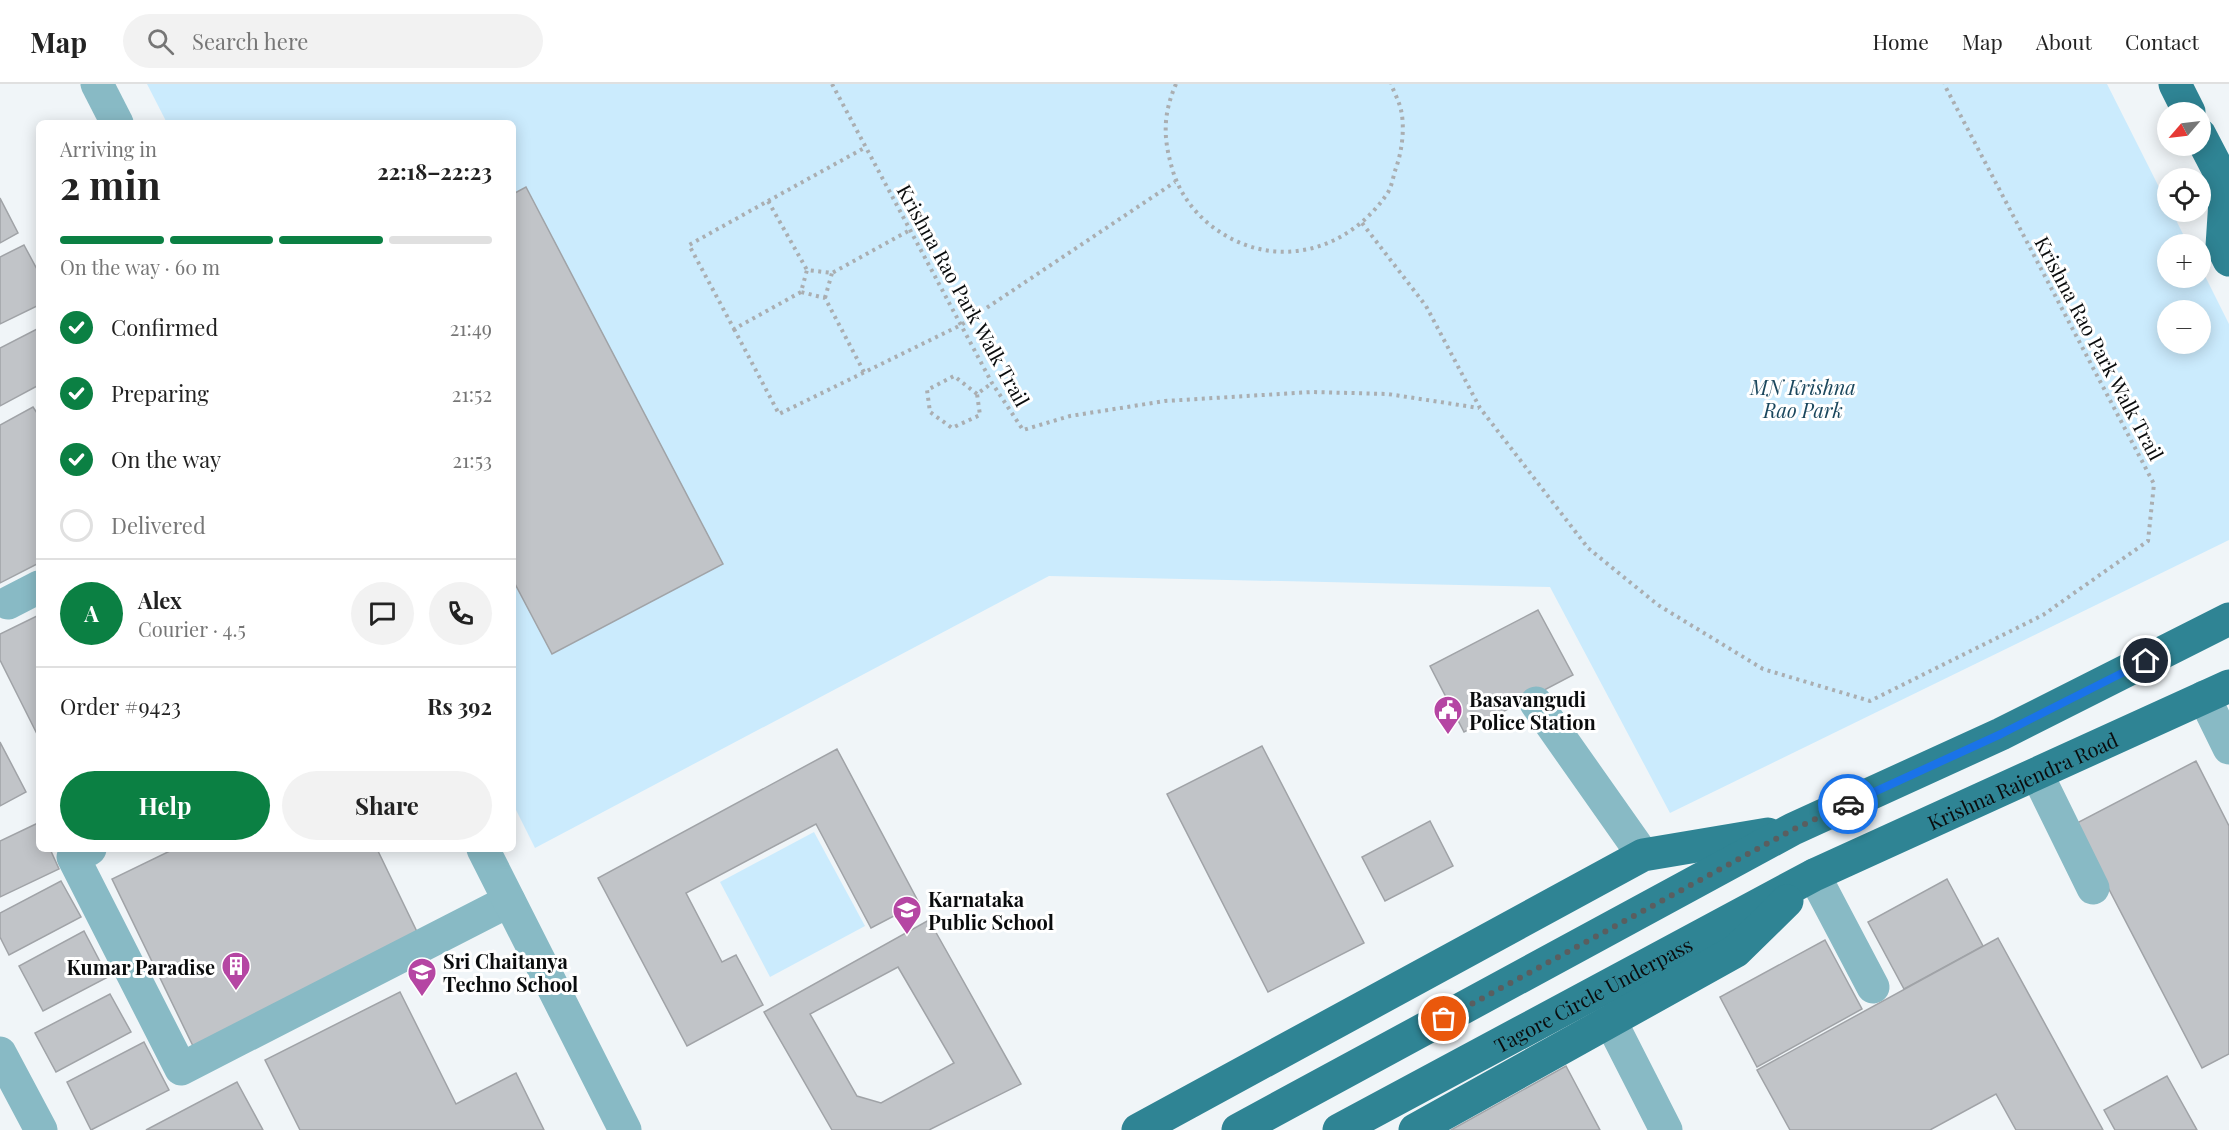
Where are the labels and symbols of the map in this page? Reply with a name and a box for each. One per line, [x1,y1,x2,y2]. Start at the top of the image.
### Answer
north arrow [2157,102,2211,156]
street label: Krishna Rao Park Walk Trail [892,179,1037,411]
street label: Krishna Rao Park Walk Trail [2029,231,2171,465]
park label: MN Krishna Rao Park [1749,373,1856,423]
pin [2120,635,2171,686]
place label: Basavangudi Police Station [1469,685,1597,735]
public building icon: Basavangudi Police Station [1432,694,1464,736]
street label: Krishna Rajendra Road [1923,725,2122,835]
courier [1818,774,1878,834]
place label: Karnataka Public School [928,885,1054,935]
school or university icon: Karnataka Public School [891,894,923,936]
street label: Tagore Circle Underpass [1489,930,1697,1058]
place label: Sri Chaitanya Techno School [443,947,578,997]
building icon: Kumar Paradise [220,950,252,992]
place label: Kumar Paradise [67,953,215,980]
school or university icon: Sri Chaitanya Techno School [406,956,438,998]
pin [1418,993,1469,1044]

